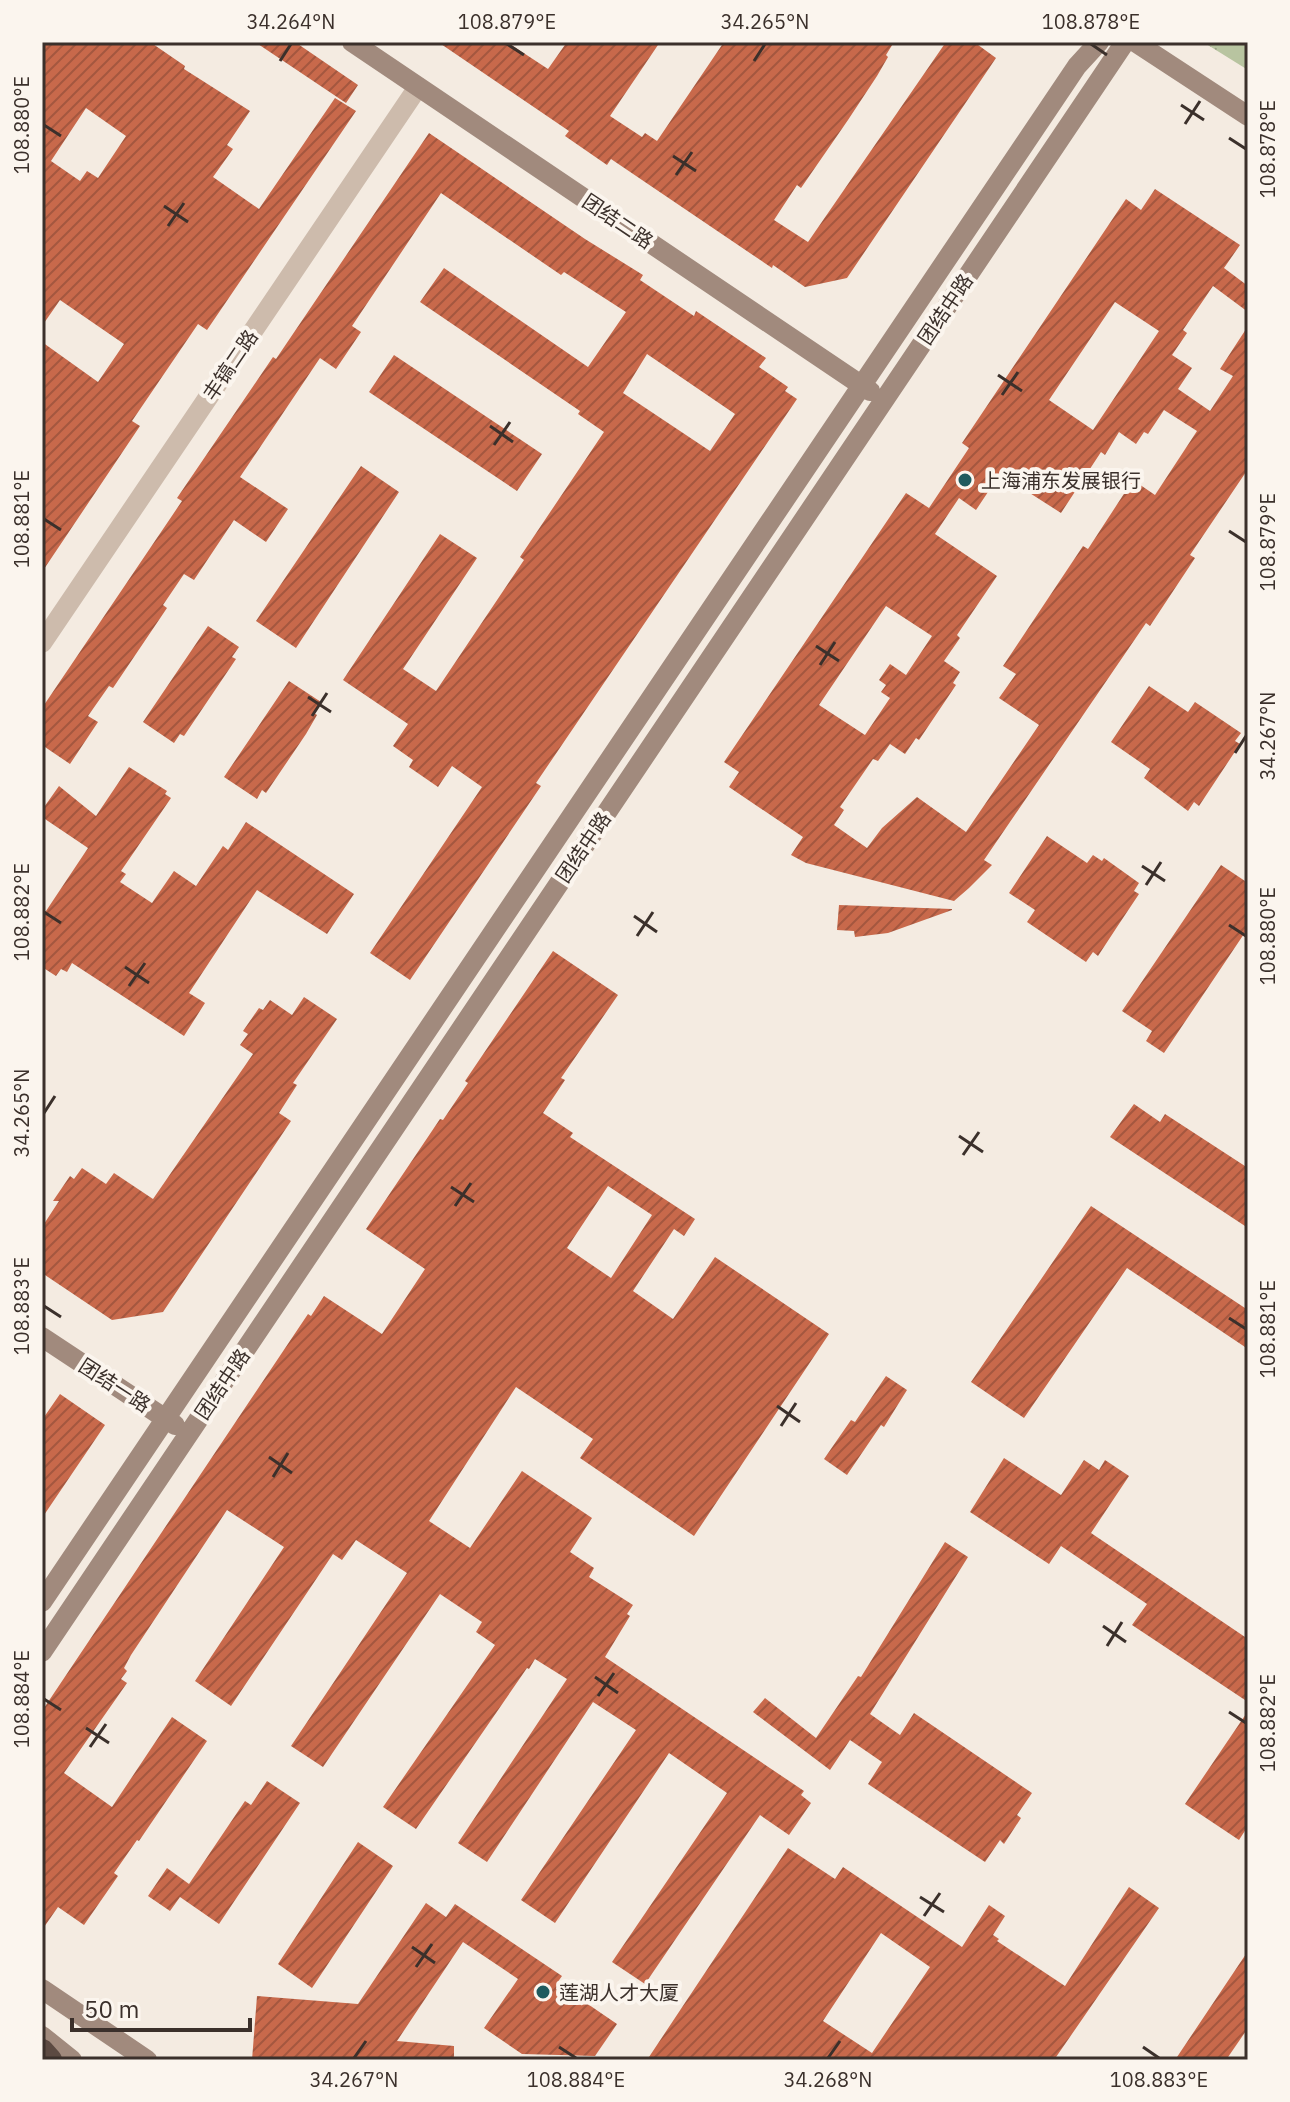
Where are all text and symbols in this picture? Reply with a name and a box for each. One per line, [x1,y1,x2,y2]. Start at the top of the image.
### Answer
text: 34.264°N [247,8,335,35]
text: 108.879°E [458,8,556,35]
text: 34.265°N [721,8,809,35]
text: 108.878°E [1042,8,1140,35]
text: 108.880°E [8,76,35,174]
text: 108.878°E [1254,100,1281,198]
street label: 团结二路 [577,187,659,255]
street label: 团结中路 [911,268,979,350]
street label: 丰镐二路 [196,324,264,406]
place label: 上海浦东发展银行 [981,467,1141,494]
text: 108.881°E [8,470,35,568]
marker: 上海浦东发展银行 [956,471,974,489]
text: 108.879°E [1254,493,1281,591]
text: 34.267°N [1254,692,1281,780]
street label: 团结中路 [549,806,617,888]
text: 108.882°E [8,863,35,961]
text: 108.880°E [1254,887,1281,985]
text: 34.265°N [8,1069,35,1157]
text: 108.883°E [8,1257,35,1355]
text: 108.881°E [1254,1280,1281,1378]
street label: 团结中路 [188,1343,256,1425]
street label: 团结一路 [74,1352,156,1418]
text: 108.884°E [8,1650,35,1748]
text: 108.882°E [1254,1674,1281,1772]
place label: 莲湖人才大厦 [559,1979,679,2006]
scale bar [72,1982,250,2032]
marker: 莲湖人才大厦 [534,1983,552,2001]
text: 50 m [84,1993,139,2025]
text: 34.267°N [310,2066,398,2093]
text: 108.884°E [527,2066,625,2093]
text: 34.268°N [784,2066,872,2093]
text: 108.883°E [1110,2066,1208,2093]

